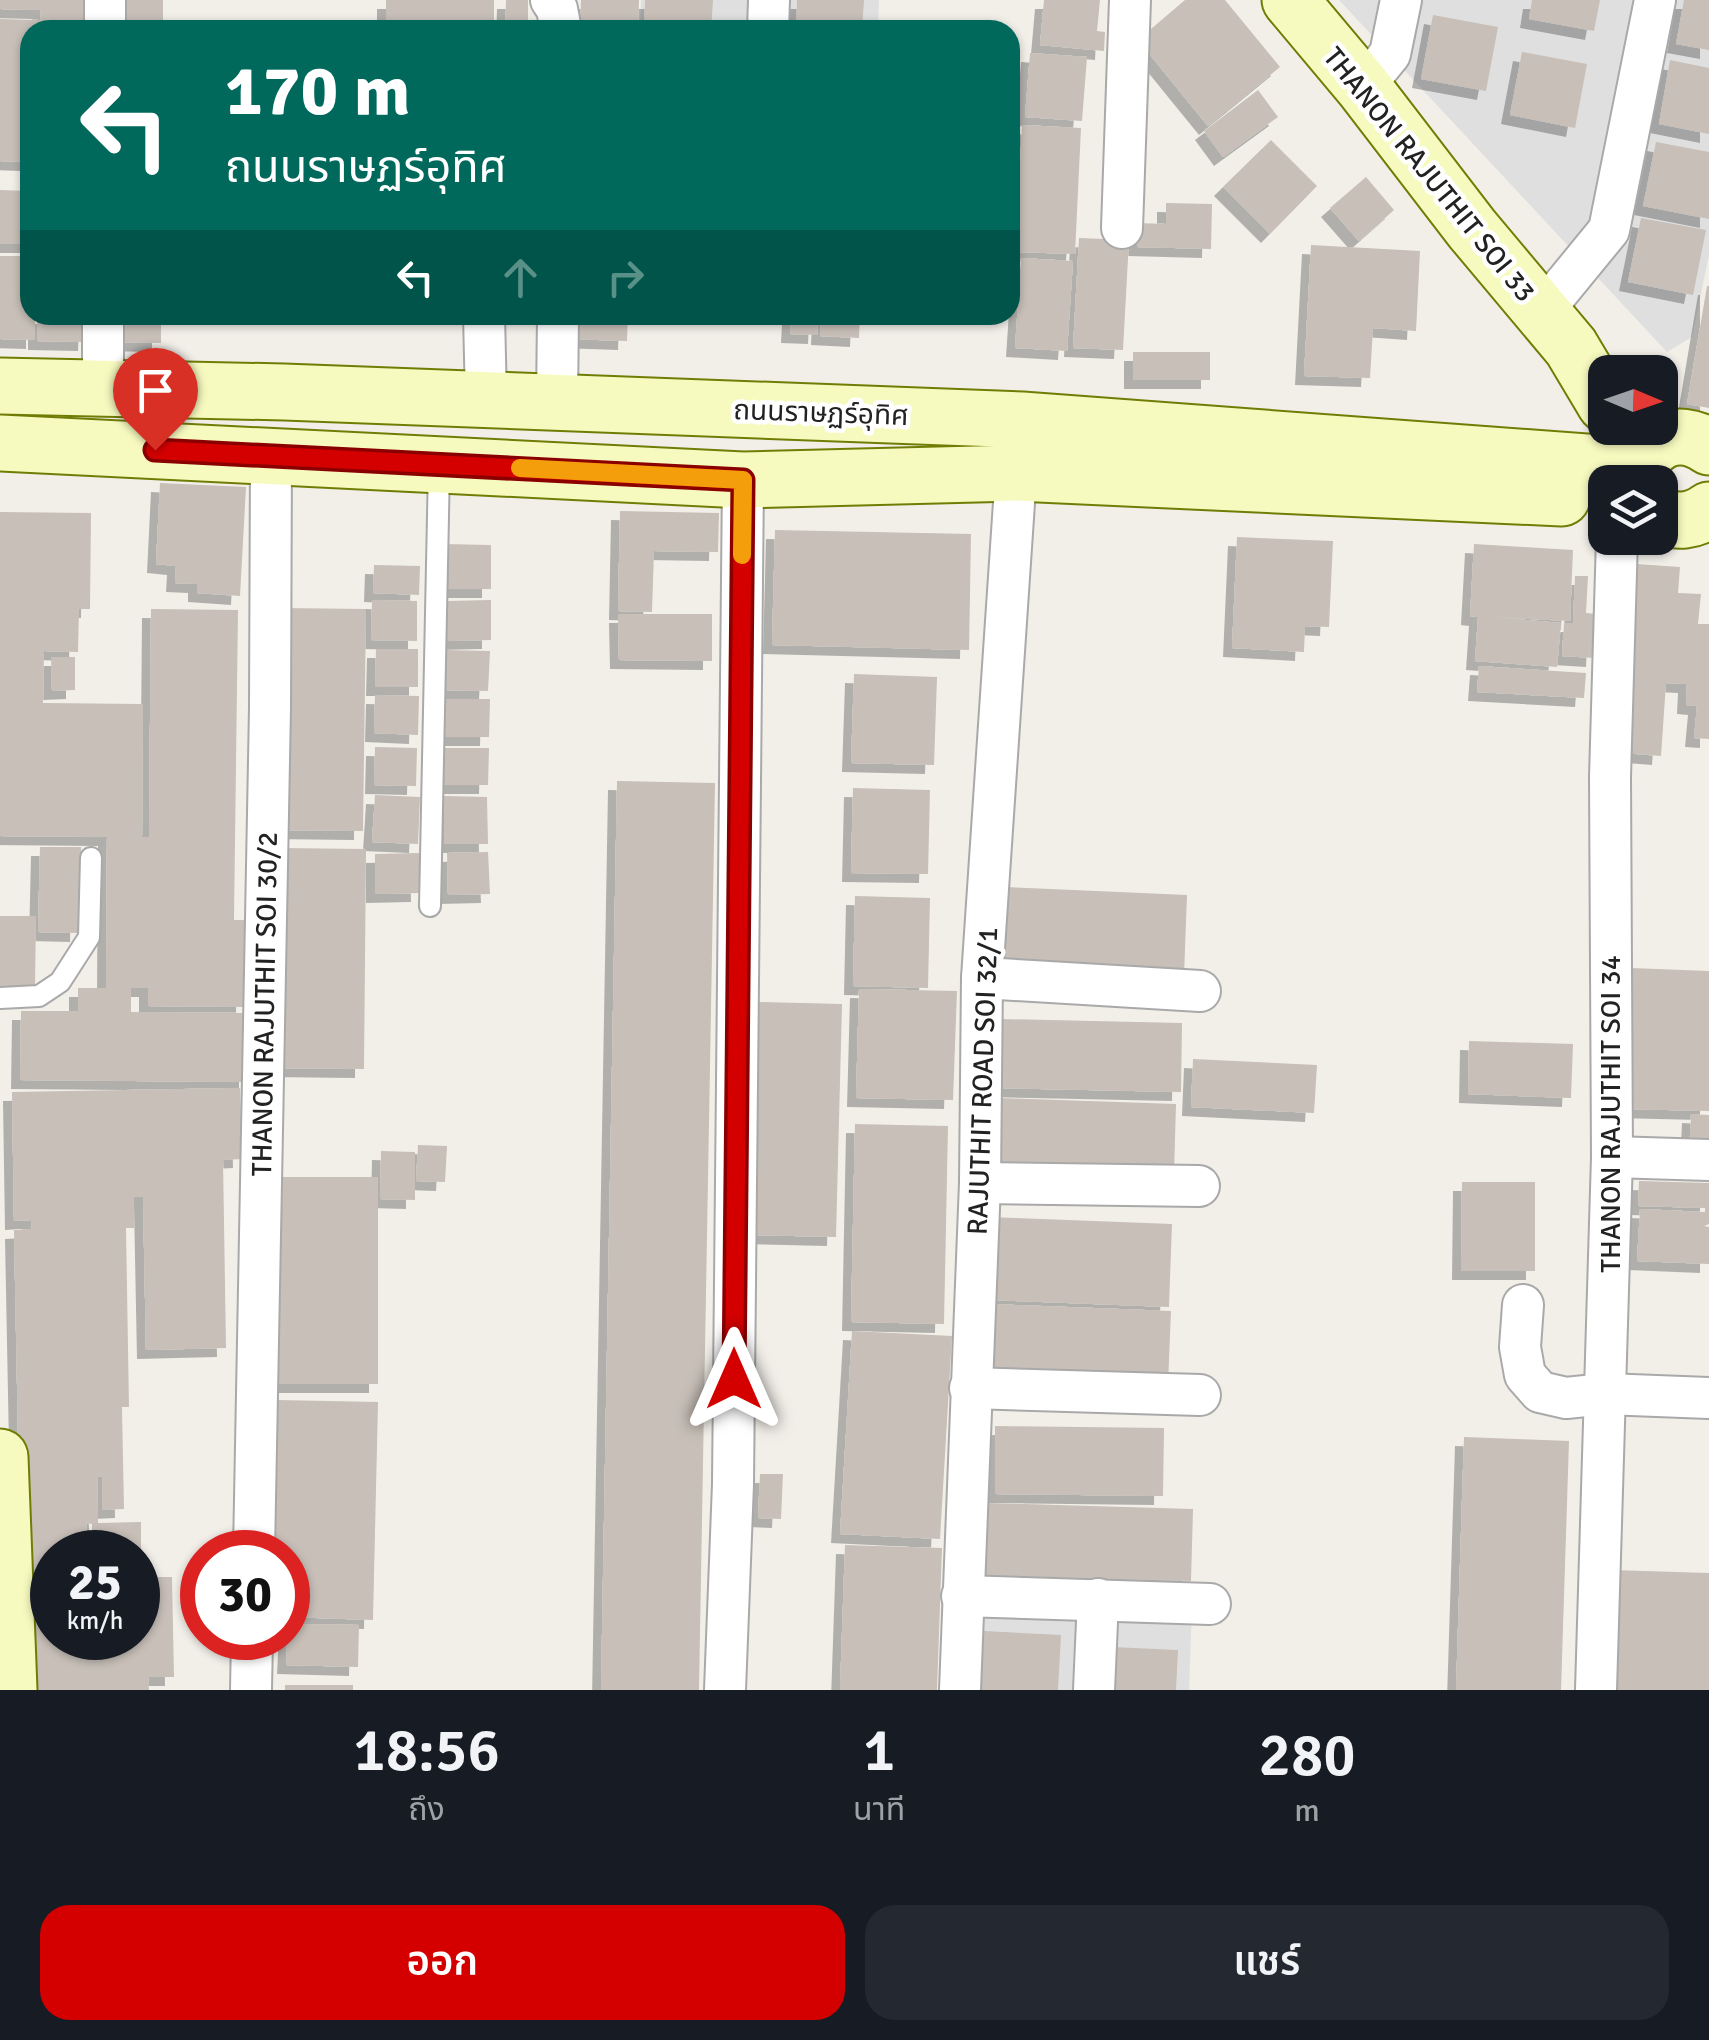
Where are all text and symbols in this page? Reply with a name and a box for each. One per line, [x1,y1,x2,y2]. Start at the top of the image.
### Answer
street label: THANON RAJUTHIT SOI 33 [1316,41,1542,309]
text: 170 m [225,48,410,134]
icon: left [60,60,190,190]
text: ถนนราษฏร์อุทิศ [225,140,507,195]
icon: left [388,250,443,305]
icon: ahead [493,250,548,305]
icon: right [598,250,653,305]
pin [113,348,198,451]
north arrow [1588,355,1678,445]
map controls [1588,355,1678,555]
icon: arrive [128,363,183,418]
street label: ถนนราษฏร์อุทิศ [733,393,909,433]
button: layers [1588,465,1678,555]
street label: THANON RAJUTHIT SOI 30/2 [245,832,285,1177]
street label: RAJUTHIT ROAD SOI 32/1 [961,927,1005,1235]
street label: THANON RAJUTHIT SOI 34 [1594,955,1628,1273]
position arrow [682,1327,786,1431]
speed limit sign: 30 [180,1530,310,1660]
text: 25 [68,1552,122,1614]
text: km/h [67,1605,123,1636]
text: 18:56 [353,1714,500,1788]
text: 1 [863,1714,895,1788]
text: 280 [1258,1719,1356,1793]
text: ถึง [408,1790,445,1829]
text: นาที [853,1790,905,1829]
text: m [1294,1791,1320,1830]
button: ออก [40,1905,845,2020]
button: แชร์ [865,1905,1669,2020]

